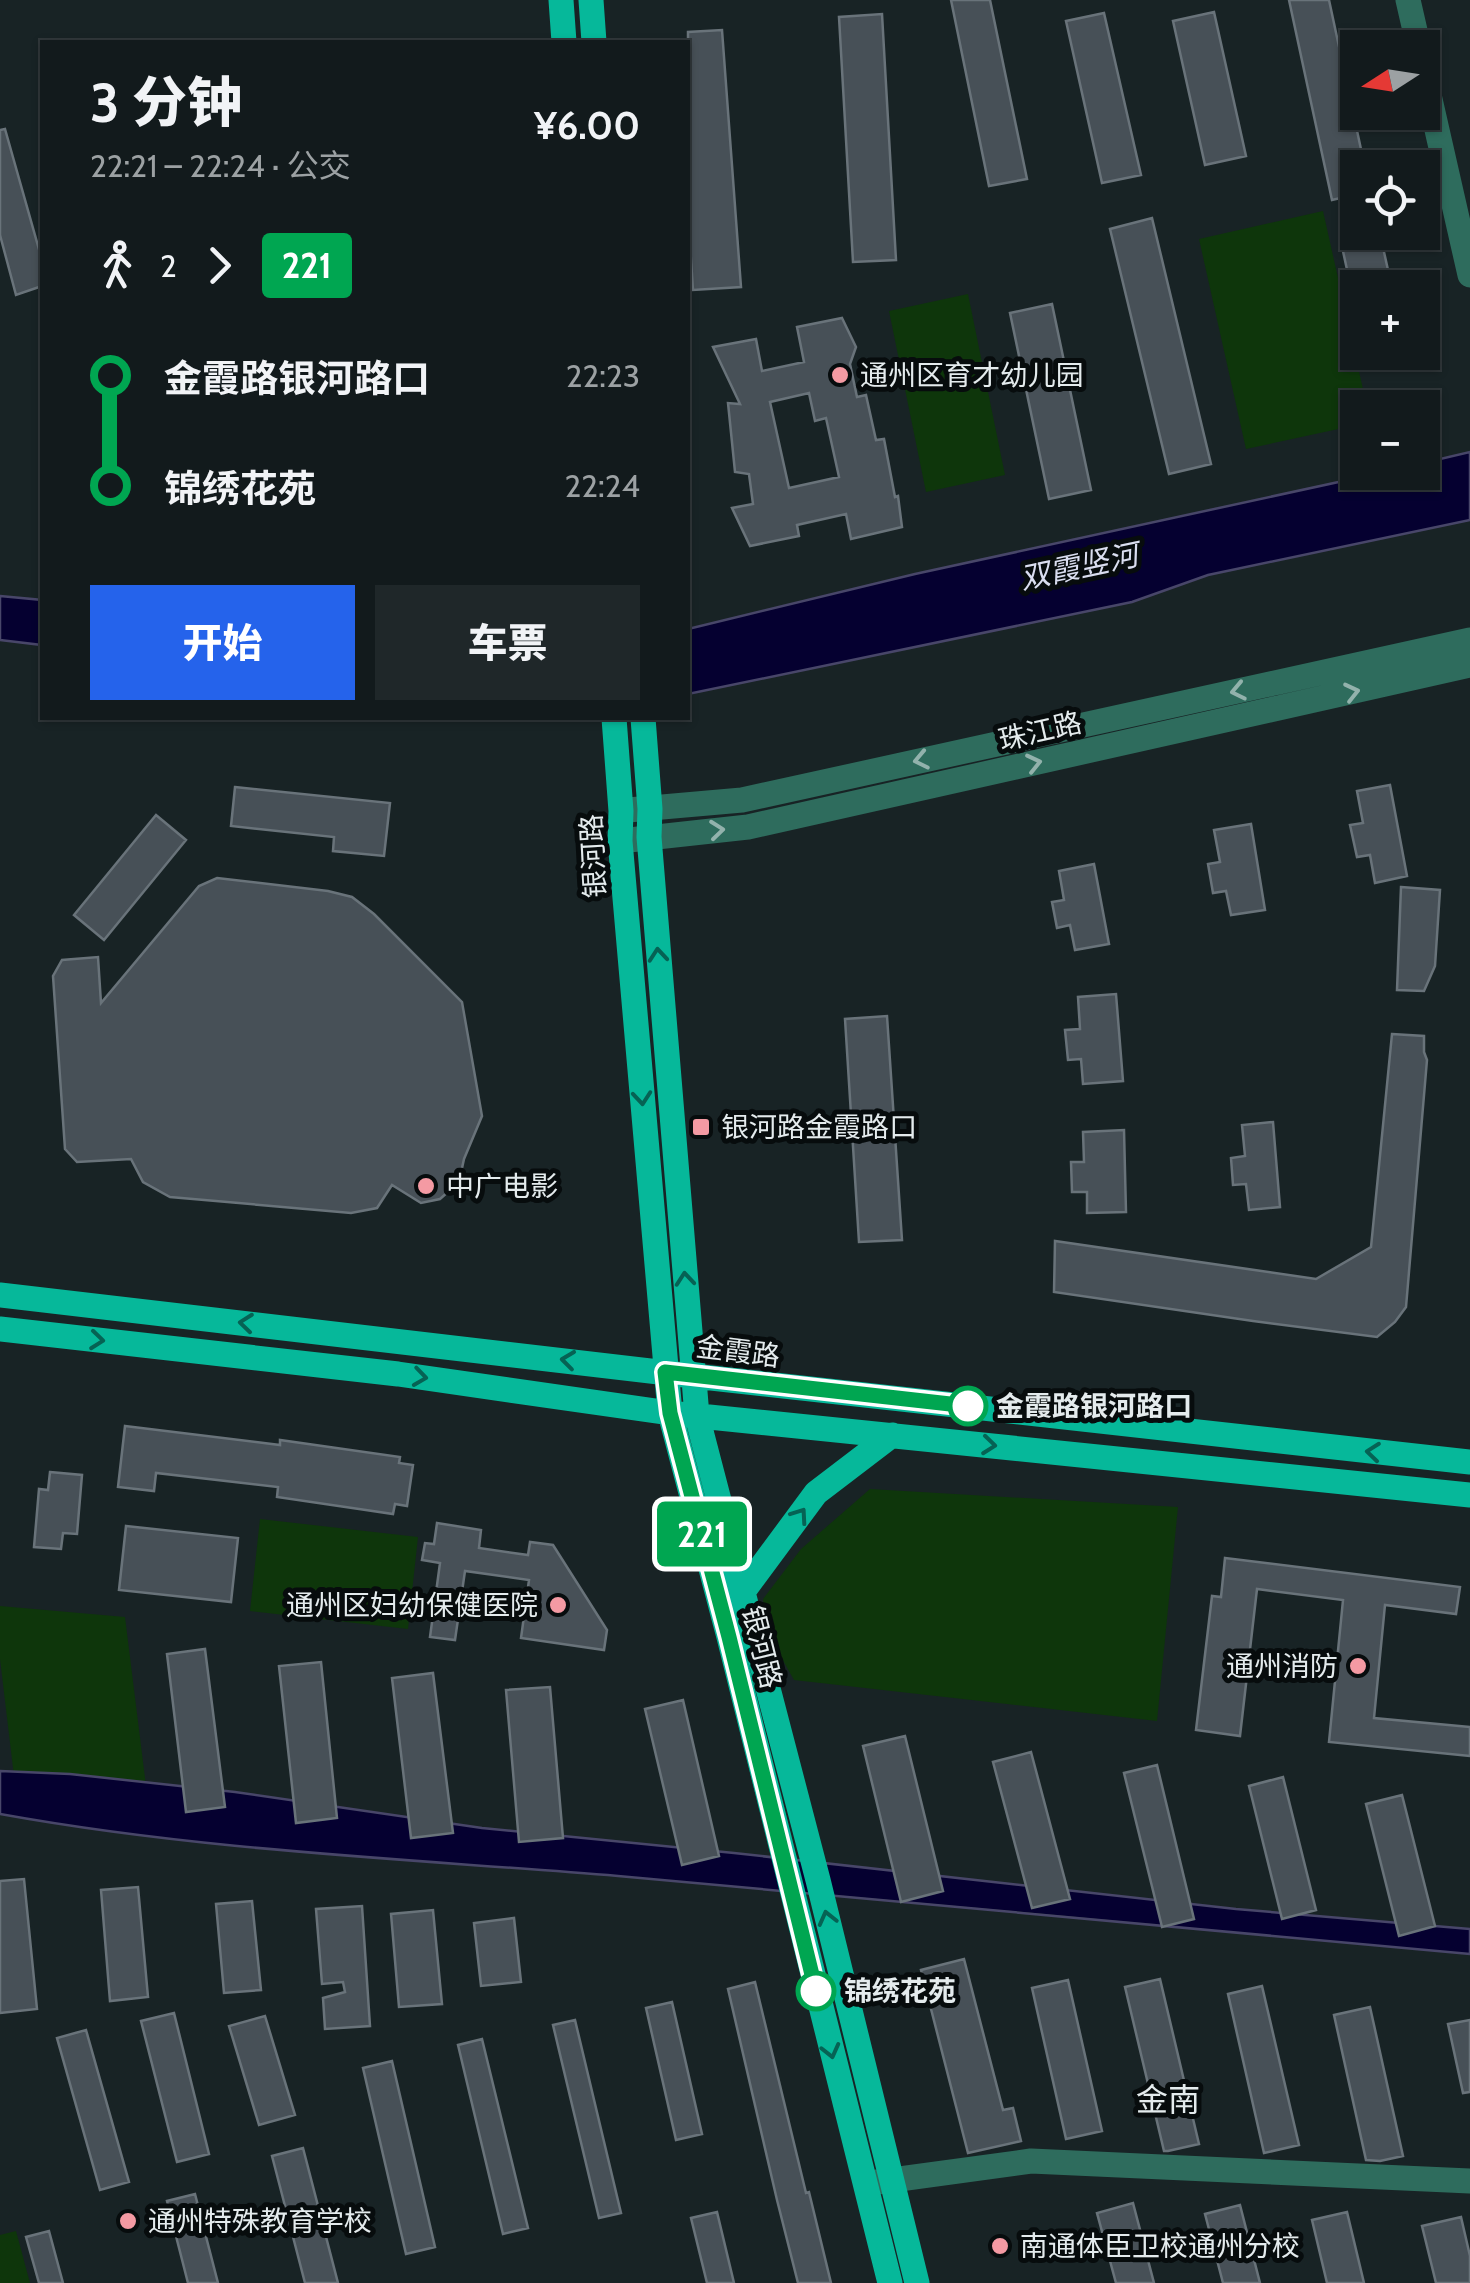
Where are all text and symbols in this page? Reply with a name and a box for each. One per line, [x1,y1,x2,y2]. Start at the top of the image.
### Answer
north arrow [1340,30,1440,130]
map controls [1340,30,1440,490]
text: 3 分钟 [90,69,242,136]
text: ¥6.00 [534,102,640,149]
text: 22:21 – 22:24 · 公交 [90,146,351,185]
button: locate [1340,150,1440,250]
icon: walk [90,238,145,293]
icon: forward [192,238,247,293]
text: 221 [282,244,332,287]
text: 2 [160,246,177,285]
button: + [1340,270,1440,370]
text: 金霞路银河路口 [164,355,430,402]
text: 22:23 [566,356,640,395]
place label: 通州区育才幼儿园 [860,358,1084,392]
marker: 通州区育才幼儿园 [829,364,851,386]
button: − [1340,390,1440,490]
text: 锦绣花苑 [164,465,316,512]
text: 22:24 [565,466,640,505]
water label: 双霞竖河 [1016,535,1146,597]
button: 开始 [90,585,355,700]
button: 车票 [375,585,640,700]
one-way arrow [1230,679,1247,700]
one-way arrow [1343,683,1360,704]
street label: 珠江路 [995,705,1085,757]
one-way arrow [913,749,930,770]
one-way arrow [1026,754,1043,775]
street label: 银河路 [574,813,612,899]
one-way arrow [709,820,725,842]
one-way arrow [648,946,670,962]
one-way arrow [630,1091,652,1107]
place label: 银河路金霞路口 [721,1110,917,1144]
marker: 银河路金霞路口 [690,1116,712,1138]
place label: 中广电影 [446,1169,558,1203]
marker: 中广电影 [415,1175,437,1197]
one-way arrow [674,1270,696,1286]
one-way arrow [237,1313,253,1334]
one-way arrow [89,1329,105,1350]
street label: 金霞路 [694,1329,782,1373]
one-way arrow [560,1350,576,1371]
one-way arrow [411,1366,428,1387]
marker: 金霞路银河路口 [949,1387,987,1425]
place label: 金霞路银河路口 [996,1389,1192,1423]
one-way arrow [981,1434,997,1456]
one-way arrow [1365,1441,1381,1463]
line badge: 221 [644,1502,760,1566]
one-way arrow [788,1508,806,1526]
text: 221 [677,1513,727,1556]
place label: 通州区妇幼保健医院 [286,1588,538,1622]
marker: 通州区妇幼保健医院 [547,1594,569,1616]
street label: 银河路 [735,1602,789,1692]
place label: 通州消防 [1226,1649,1338,1683]
marker: 通州消防 [1347,1655,1369,1677]
one-way arrow [818,1910,839,1927]
marker: 锦绣花苑 [797,1972,835,2010]
place label: 锦绣花苑 [844,1974,956,2008]
one-way arrow [820,2042,841,2059]
district label: 金南 [1136,2080,1200,2119]
place label: 通州特殊教育学校 [148,2204,372,2238]
marker: 通州特殊教育学校 [117,2210,139,2232]
place label: 南通体臣卫校通州分校 [1020,2229,1300,2263]
marker: 南通体臣卫校通州分校 [989,2235,1011,2257]

